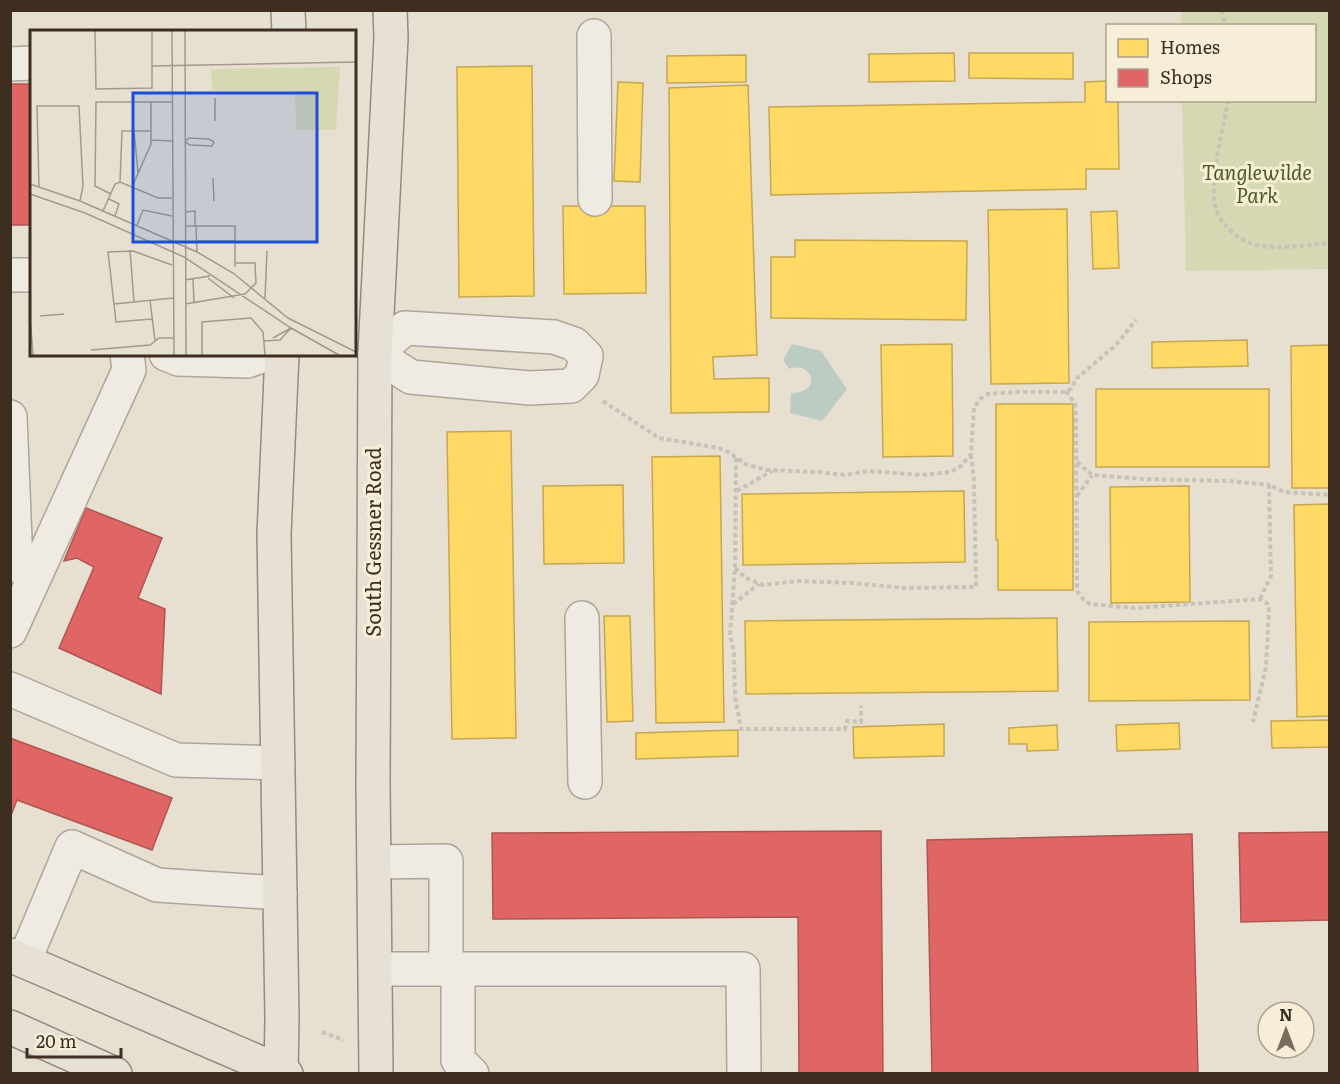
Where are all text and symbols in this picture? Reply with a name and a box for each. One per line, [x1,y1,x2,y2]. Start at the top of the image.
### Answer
legend [1106,24,1316,102]
inset map [30,30,356,356]
text: Homes [1160,33,1220,60]
text: Shops [1160,63,1212,90]
park label: Tanglewilde Park [1202,156,1312,209]
street label: South Gessner Road [357,447,387,637]
north arrow [1256,1000,1316,1060]
text: N [1279,1002,1293,1026]
scale bar [27,1021,122,1059]
text: 20 m [36,1027,77,1054]

